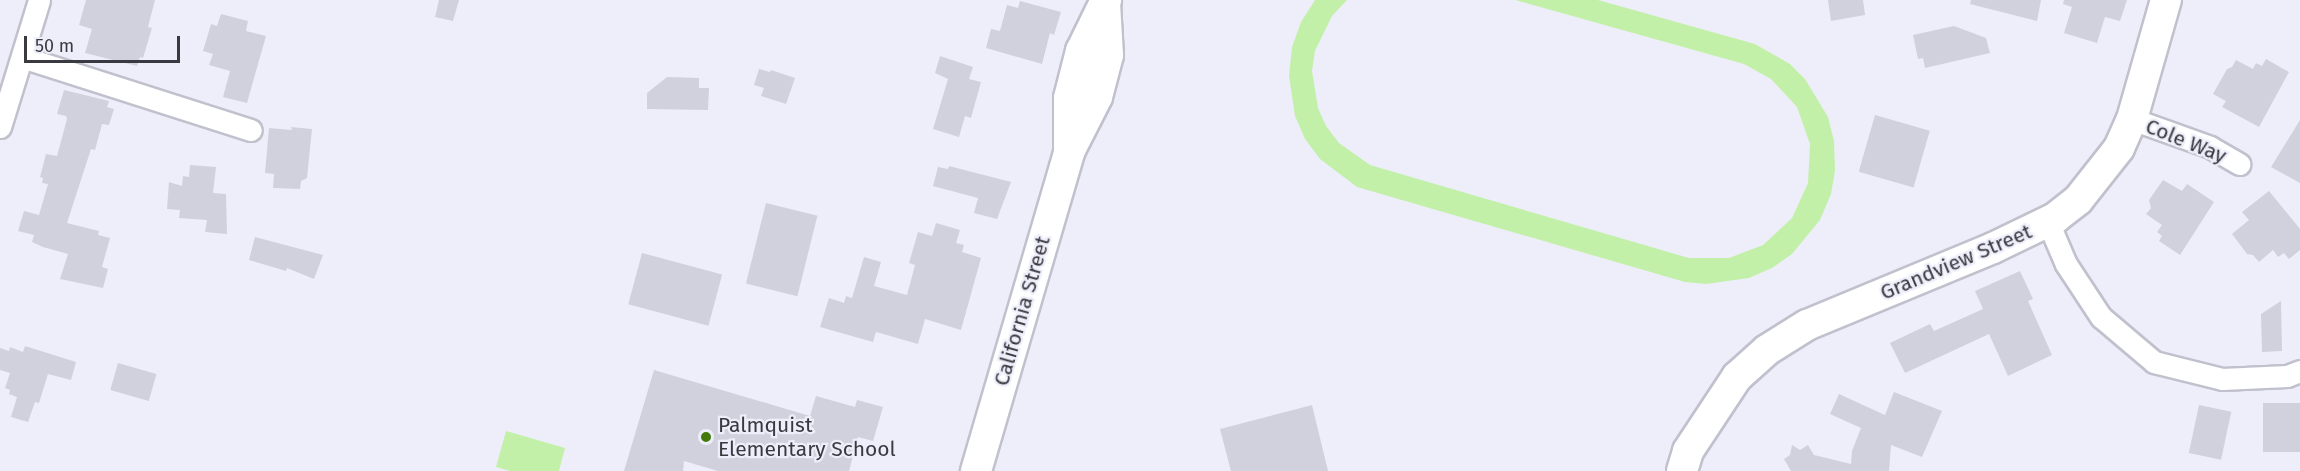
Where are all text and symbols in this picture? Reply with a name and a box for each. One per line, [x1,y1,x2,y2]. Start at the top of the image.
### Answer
scale bar [27,24,183,62]
text: 50 m [35,35,74,57]
street label: Cole Way [2142,113,2230,169]
street label: Grandview Street [1876,219,2036,305]
street label: California Street [989,233,1055,389]
place label: Palmquist Elementary School [718,412,896,462]
marker: Palmquist Elementary School [699,430,713,444]

